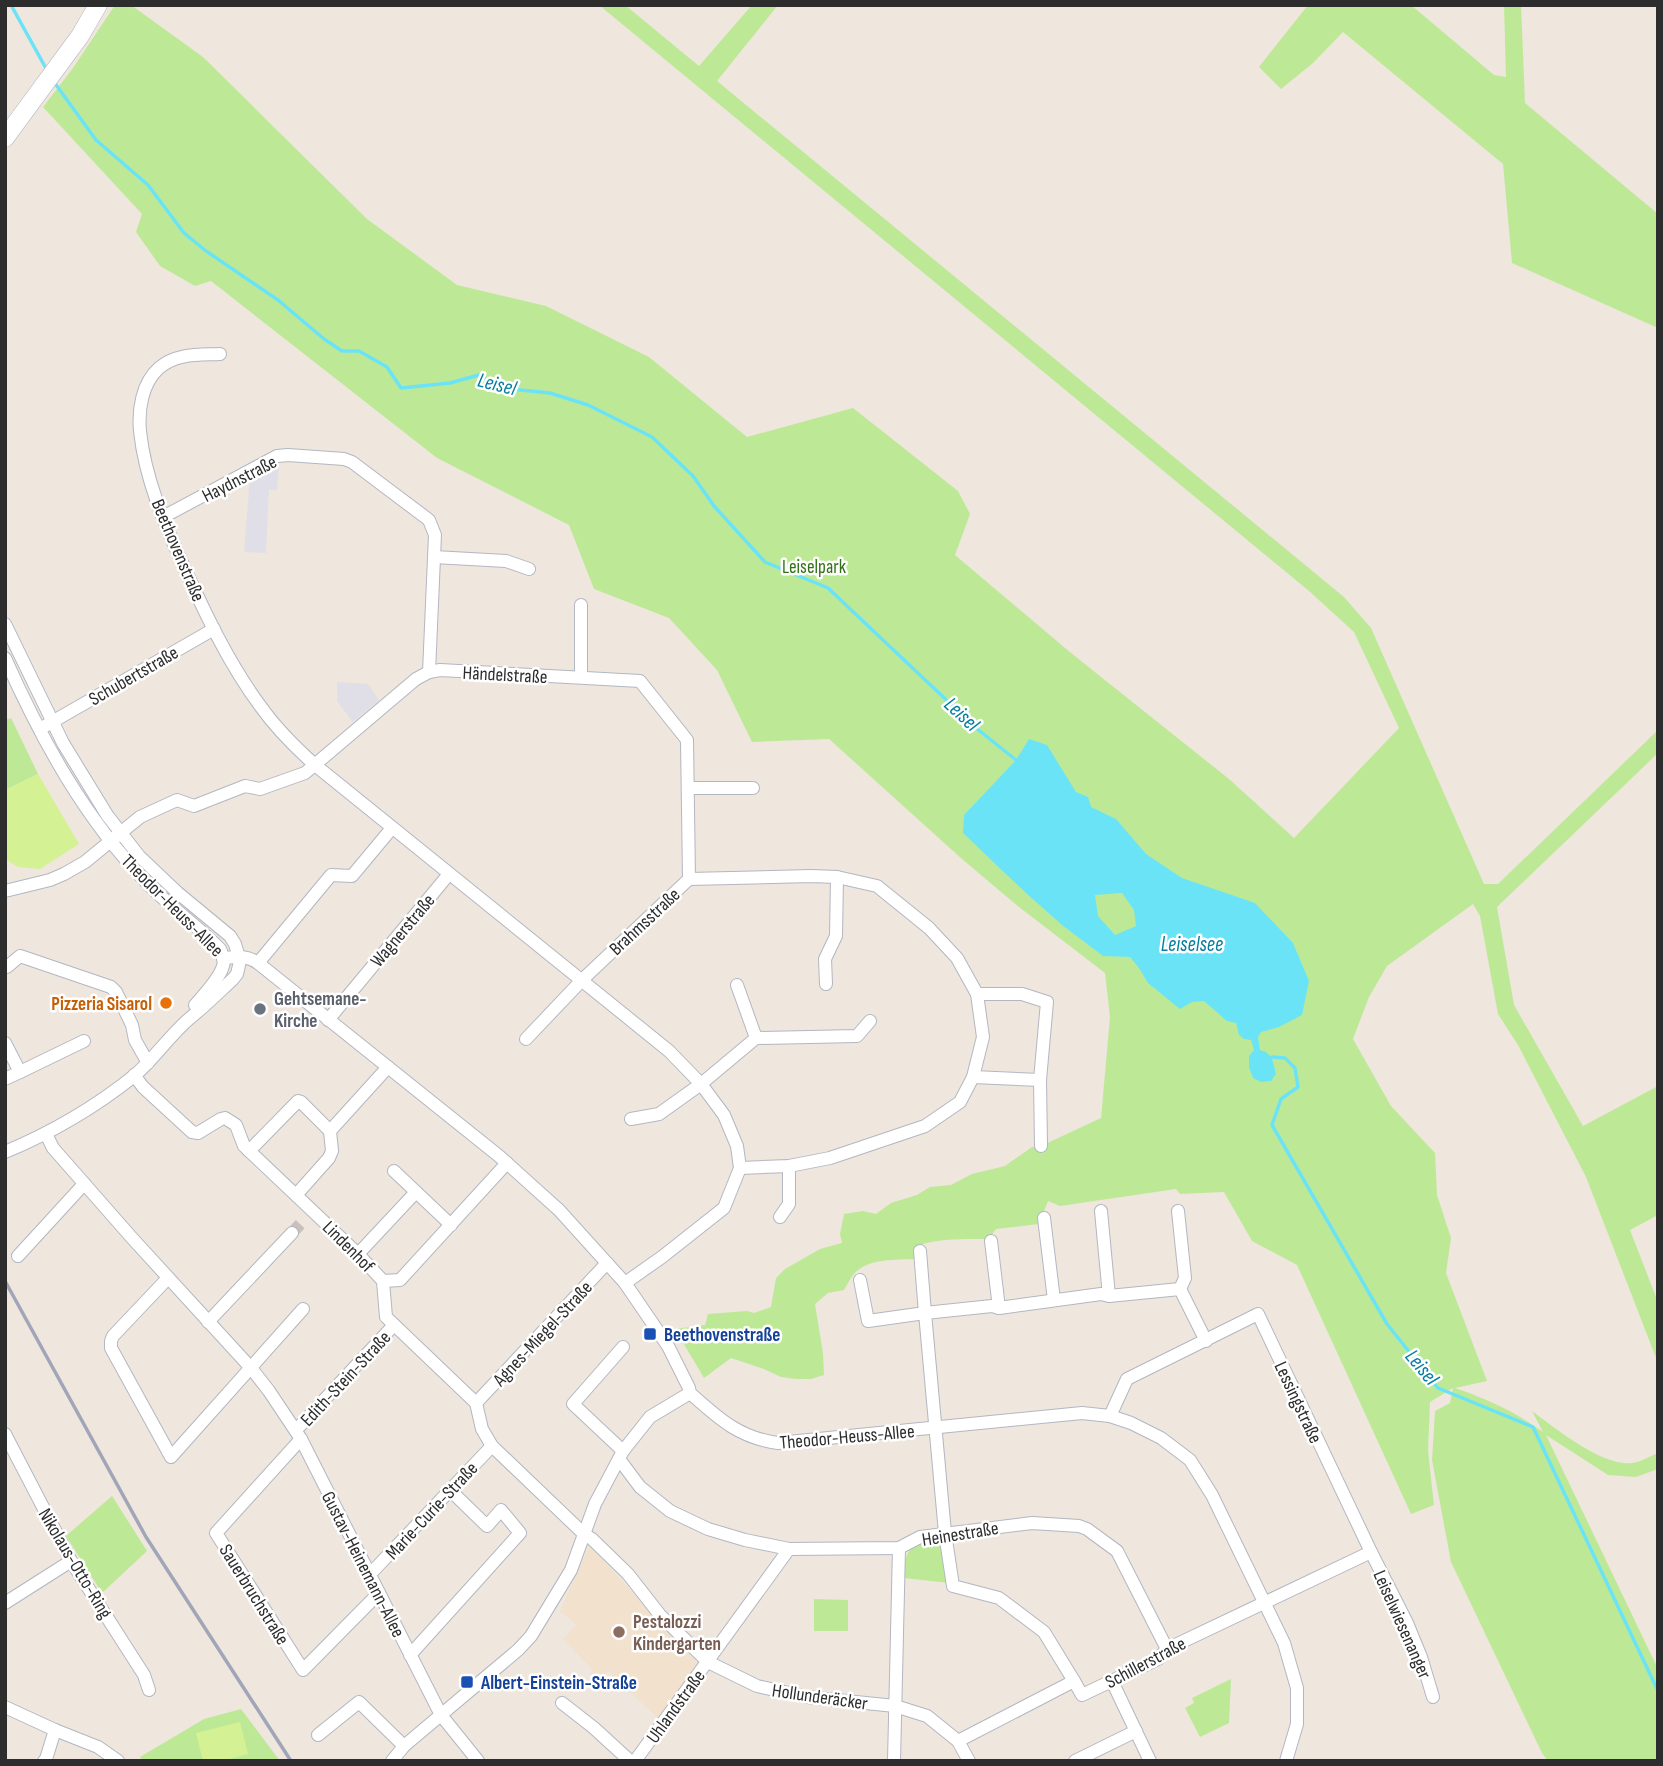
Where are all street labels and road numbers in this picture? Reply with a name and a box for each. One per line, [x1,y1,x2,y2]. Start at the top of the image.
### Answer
street label: Haydnstraße [198,451,281,508]
street label: Beethovenstraße [146,496,210,605]
street label: Schubertstraße [85,641,183,711]
street label: Händelstraße [462,662,548,689]
street label: Theodor-Heuss-Allee [116,850,228,962]
street label: Brahmsstraße [605,883,685,961]
street label: Wagnerstraße [366,890,440,972]
street label: Lindenhof [317,1216,379,1278]
street label: Agnes-Miegel-Straße [488,1277,598,1392]
street label: Edith-Stein-Straße [296,1327,396,1431]
street label: Lessingstraße [1269,1358,1327,1447]
street label: Theodor-Heuss-Allee [779,1420,916,1455]
street label: Marie-Curie-Straße [381,1458,483,1564]
street label: Gustav-Heinemann-Allee [316,1488,409,1642]
street label: Nikolaus-Otto-Ring [33,1505,117,1623]
street label: Heinestraße [920,1517,1000,1552]
street label: Sauerbruchstraße [214,1540,294,1649]
street label: Leiselwiesenanger [1367,1567,1436,1683]
street label: Schillerstraße [1101,1633,1190,1694]
street label: Uhlandstraße [642,1666,711,1748]
street label: Hollunderäcker [770,1679,870,1716]

